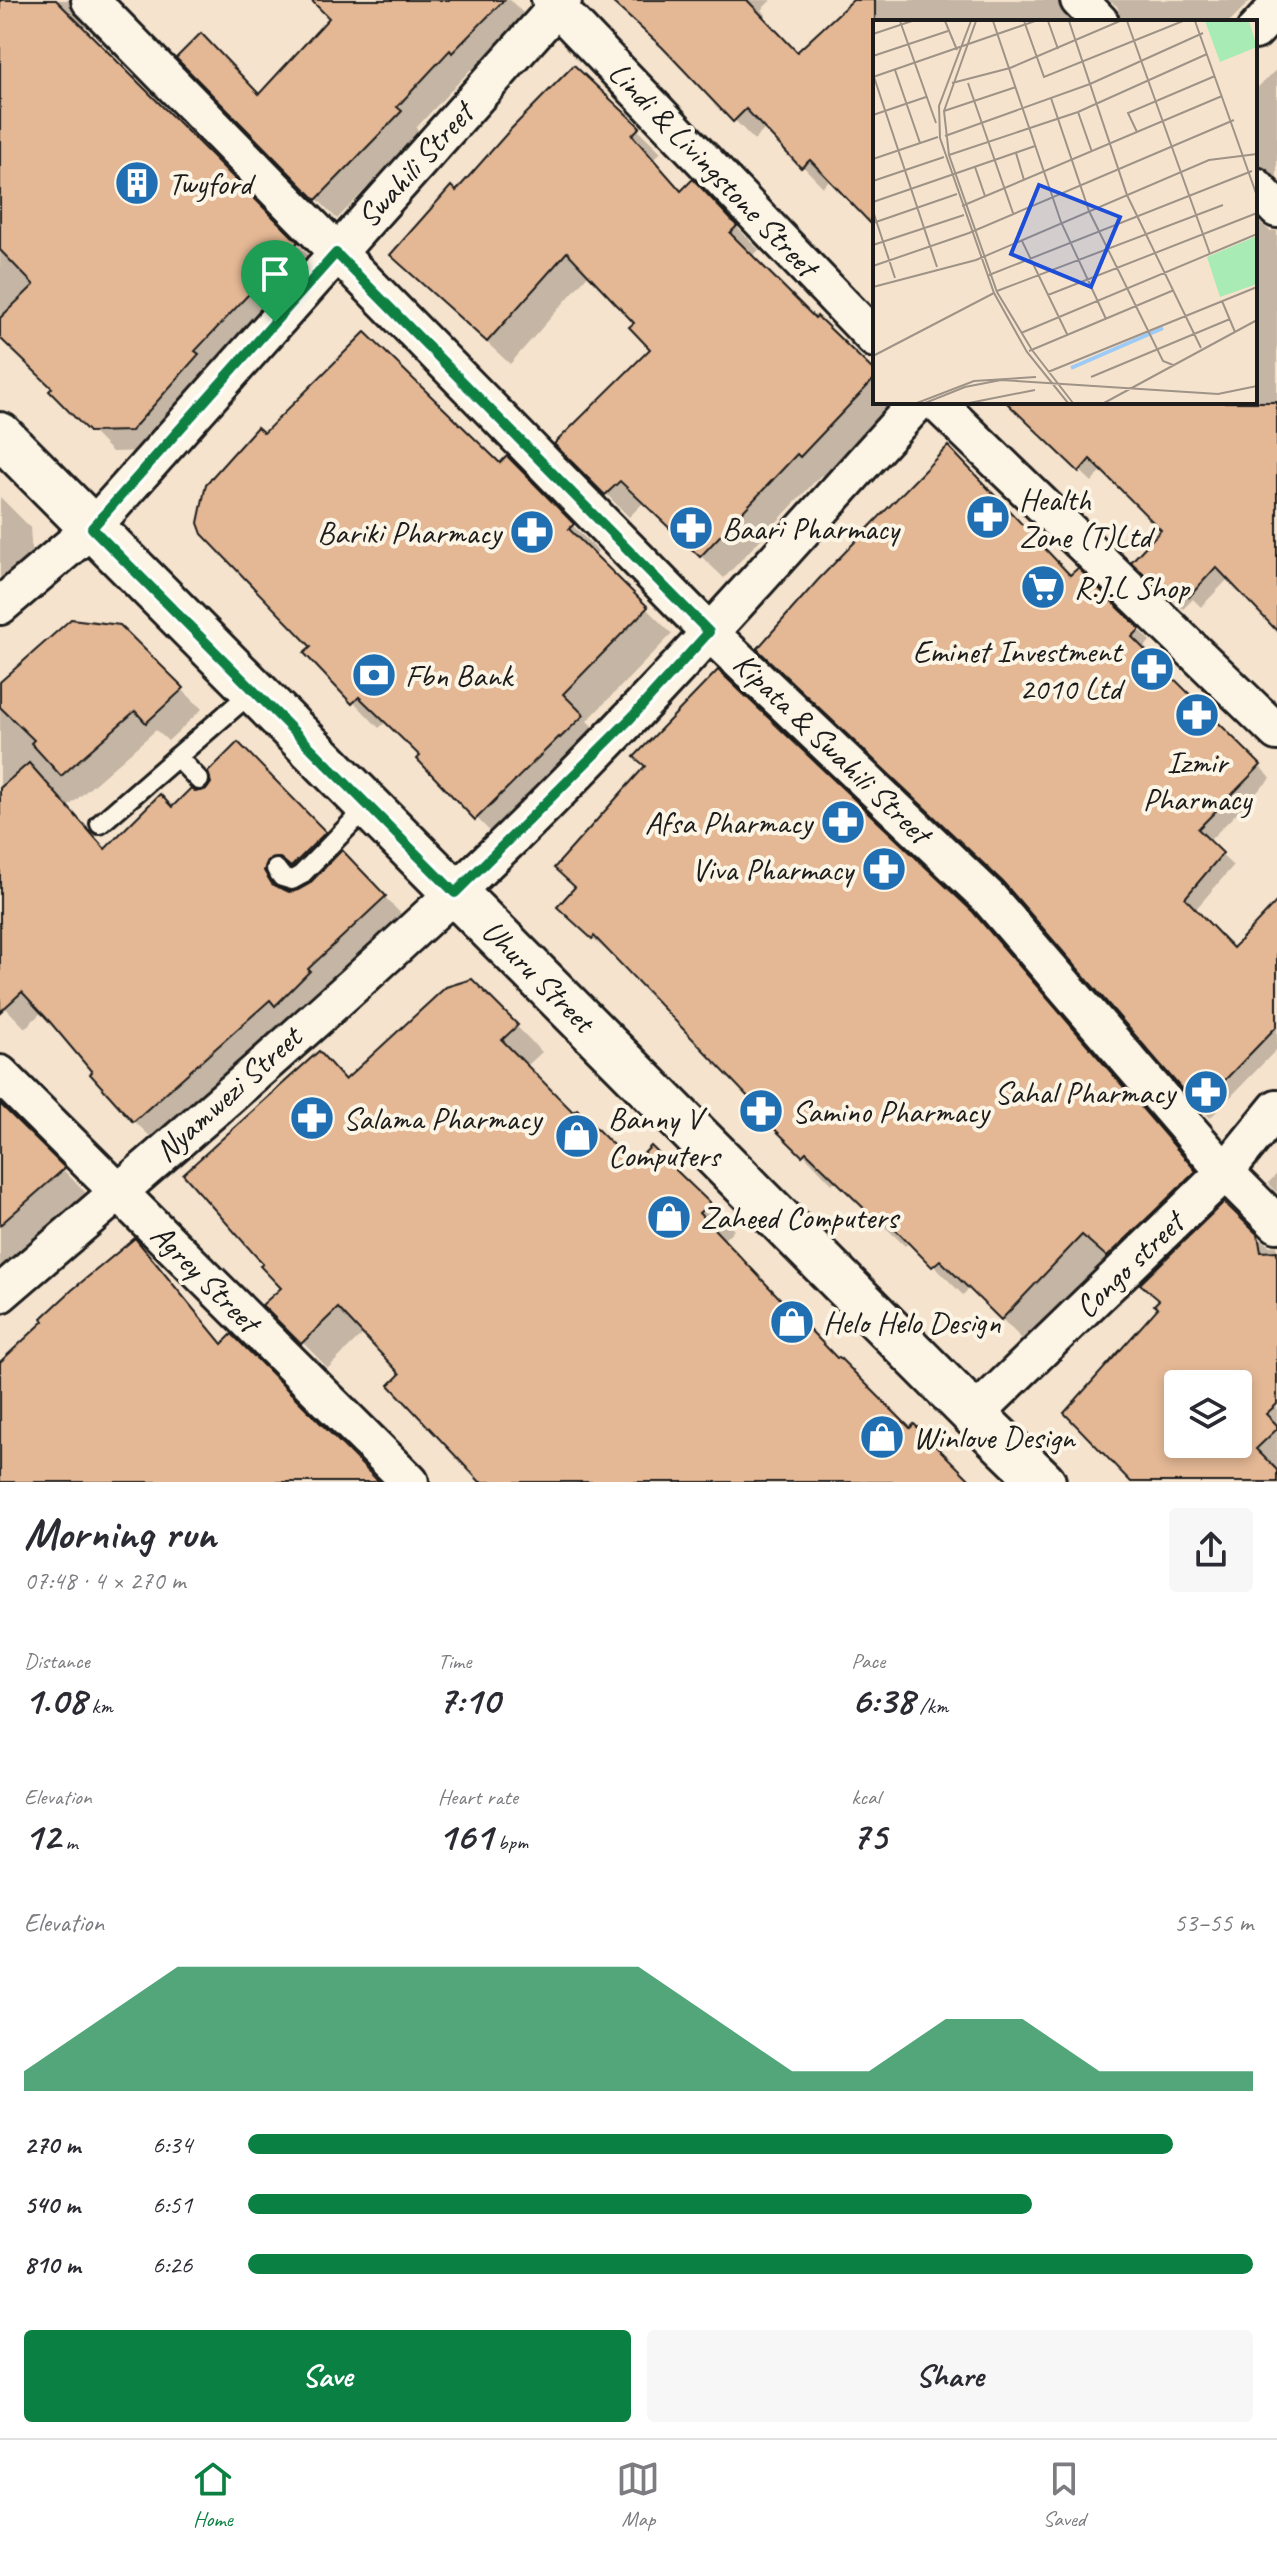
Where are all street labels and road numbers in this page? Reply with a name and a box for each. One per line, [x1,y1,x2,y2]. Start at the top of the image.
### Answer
street label: Lindi & Livingstone Street [600,53,829,289]
street label: Swahili Street [348,91,485,236]
street label: Kipata & Swahili Street [725,643,943,856]
street label: Uhuru Street [473,911,606,1044]
street label: Nyamwezi Street [146,1015,312,1171]
street label: Congo street [1066,1200,1195,1327]
street label: Agrey Street [142,1215,271,1344]

